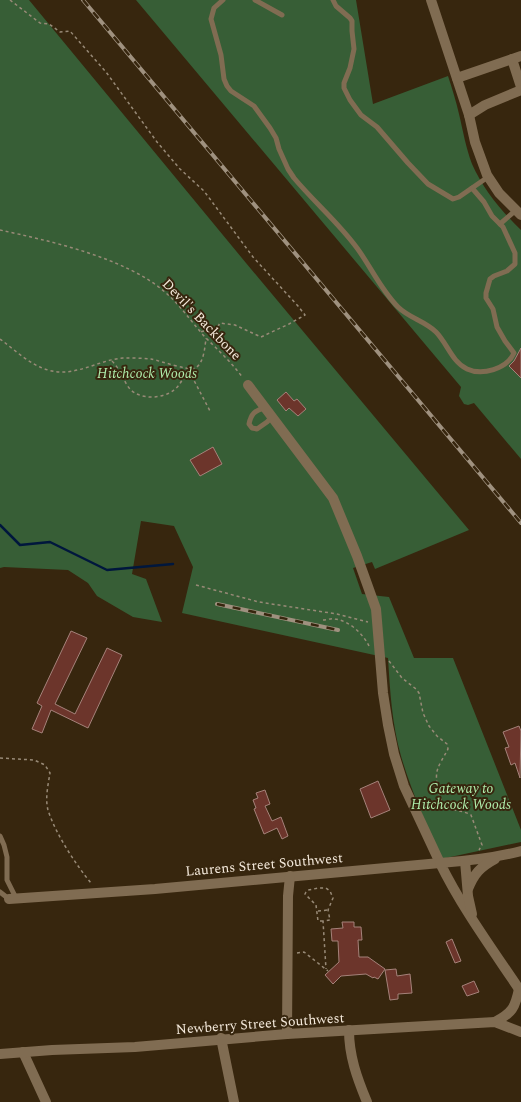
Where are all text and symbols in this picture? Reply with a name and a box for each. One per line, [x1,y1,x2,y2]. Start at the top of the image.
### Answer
street label: Devil's Backbone [157,274,246,365]
park label: Hitchcock Woods [97,363,197,384]
park label: Gateway to Hitchcock Woods [411,778,511,815]
street label: Laurens Street Southwest [184,847,344,882]
street label: Newberry Street Southwest [175,1007,345,1040]

